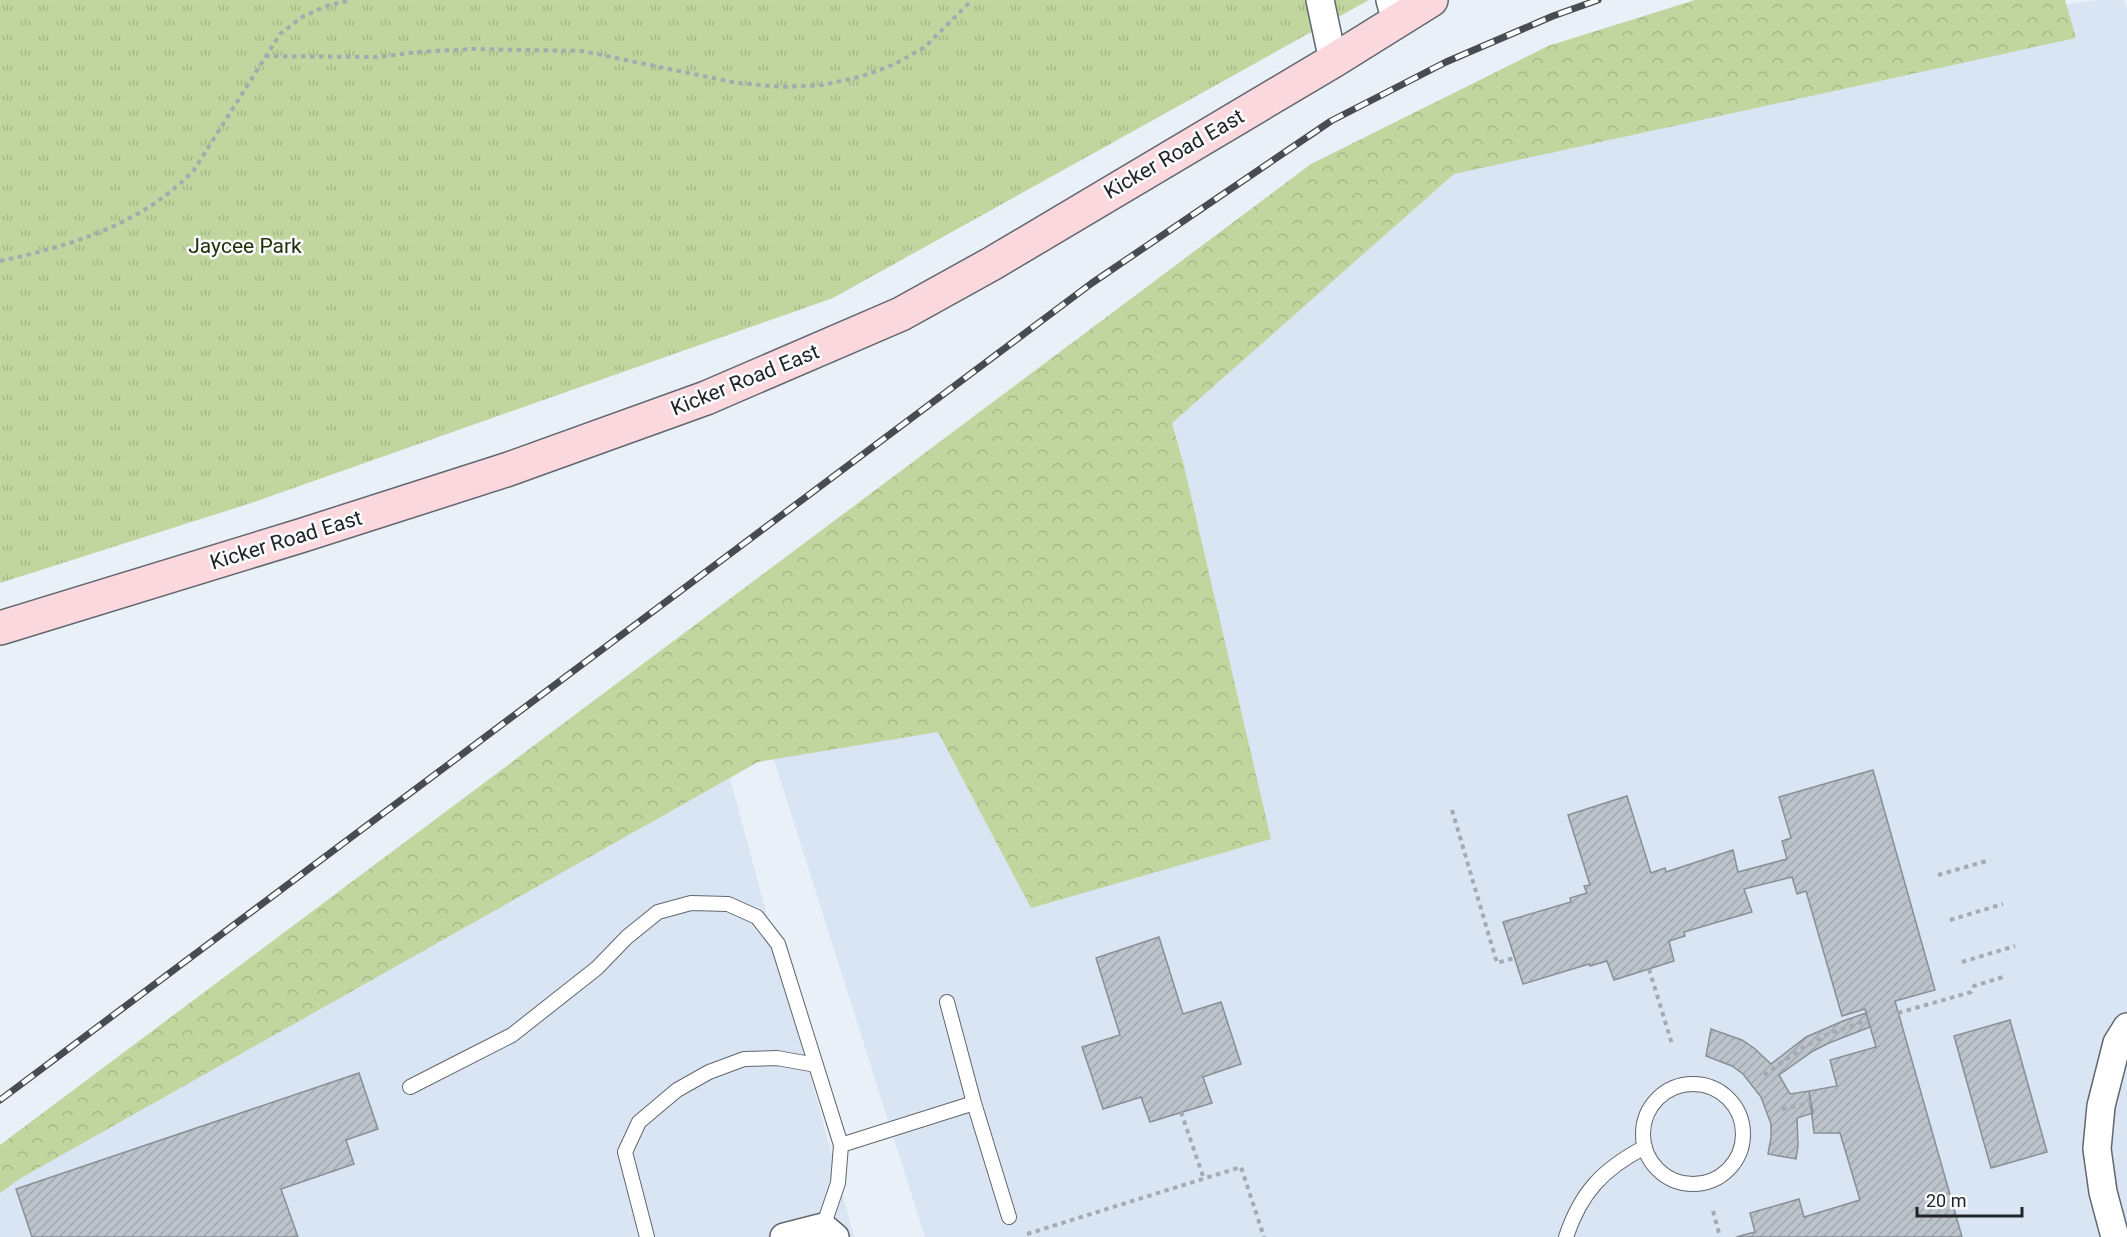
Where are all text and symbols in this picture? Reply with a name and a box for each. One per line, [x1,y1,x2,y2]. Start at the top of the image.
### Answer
street label: Kicker Road East [1100,104,1248,204]
park label: Jaycee Park [188,234,302,258]
street label: Kicker Road East [667,339,823,421]
street label: Kicker Road East [207,505,365,575]
scale bar [1917,1180,2022,1218]
text: 20 m [1926,1190,1966,1211]

